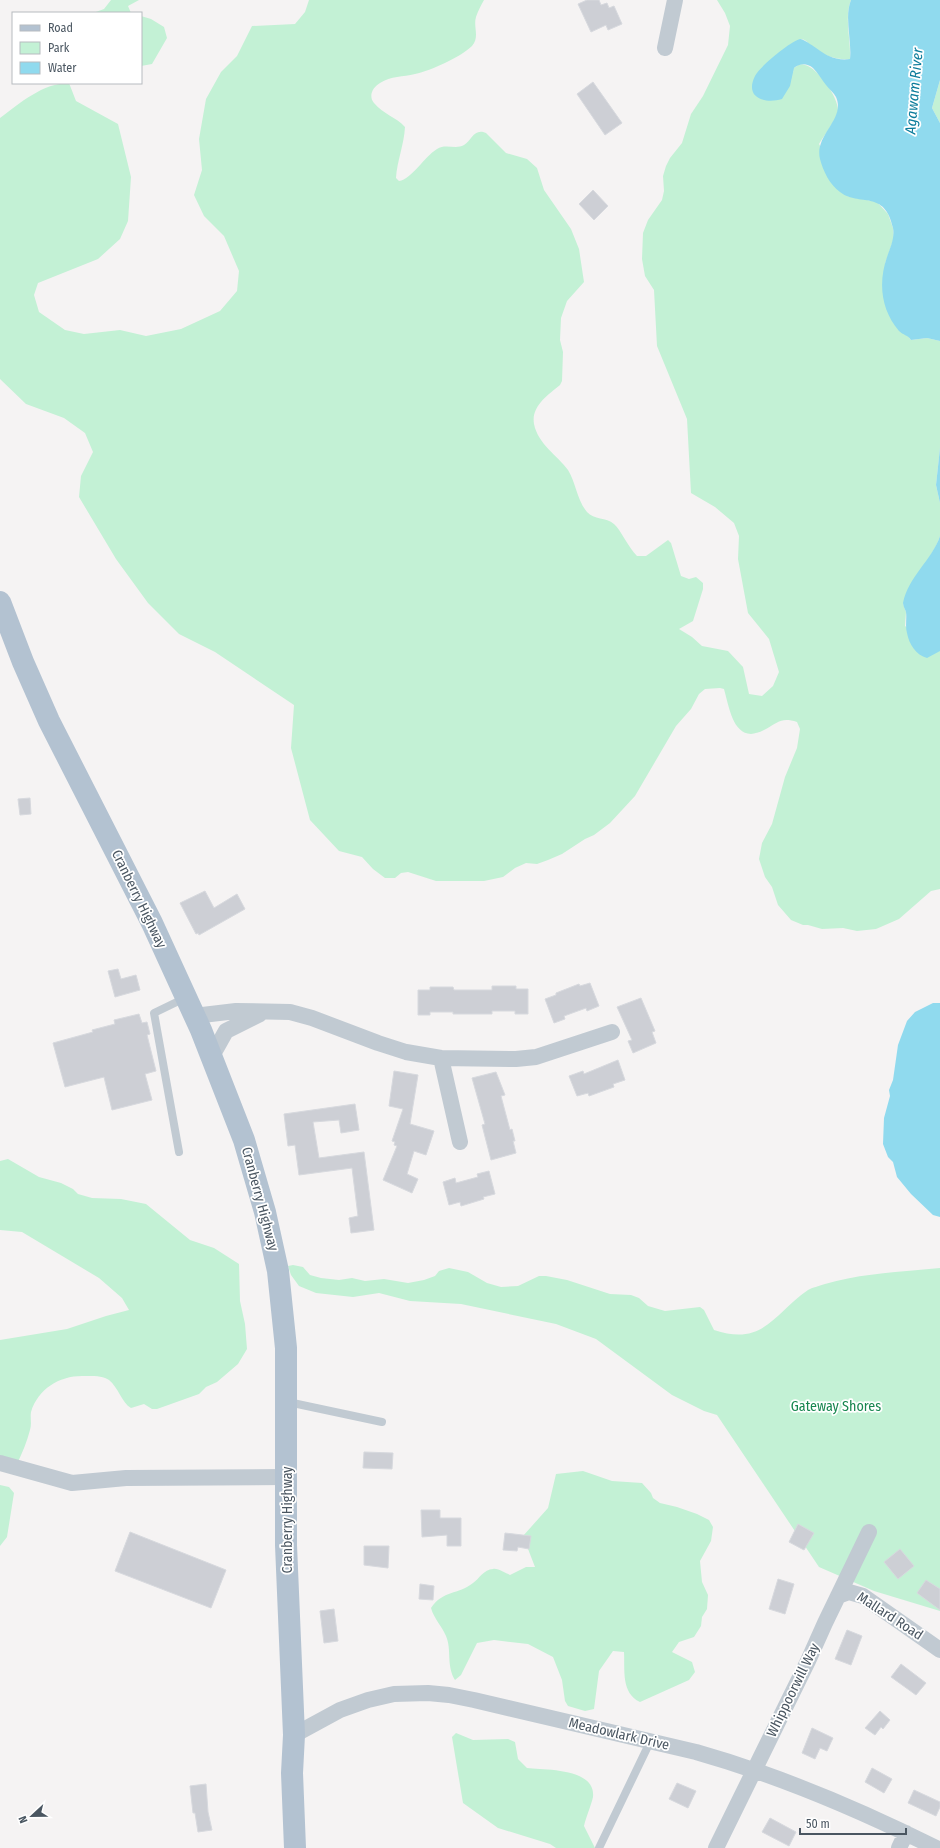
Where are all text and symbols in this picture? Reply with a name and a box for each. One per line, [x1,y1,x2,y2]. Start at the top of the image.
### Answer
legend [12,12,142,84]
text: Road [48,21,73,35]
text: Park [48,41,70,55]
water label: Agawam River [901,46,927,136]
text: Water [48,61,77,75]
street label: Cranberry Highway [108,847,170,952]
street label: Cranberry Highway [238,1145,282,1254]
park label: Gateway Shores [791,1398,881,1415]
street label: Cranberry Highway [279,1466,296,1574]
street label: Mallard Road [854,1588,926,1644]
street label: Whippoorwill Way [763,1640,823,1740]
street label: Meadowlark Drive [567,1714,671,1754]
north arrow [12,1796,52,1836]
scale bar [800,1810,906,1836]
text: N [16,1814,30,1825]
text: 50 m [806,1817,830,1831]

